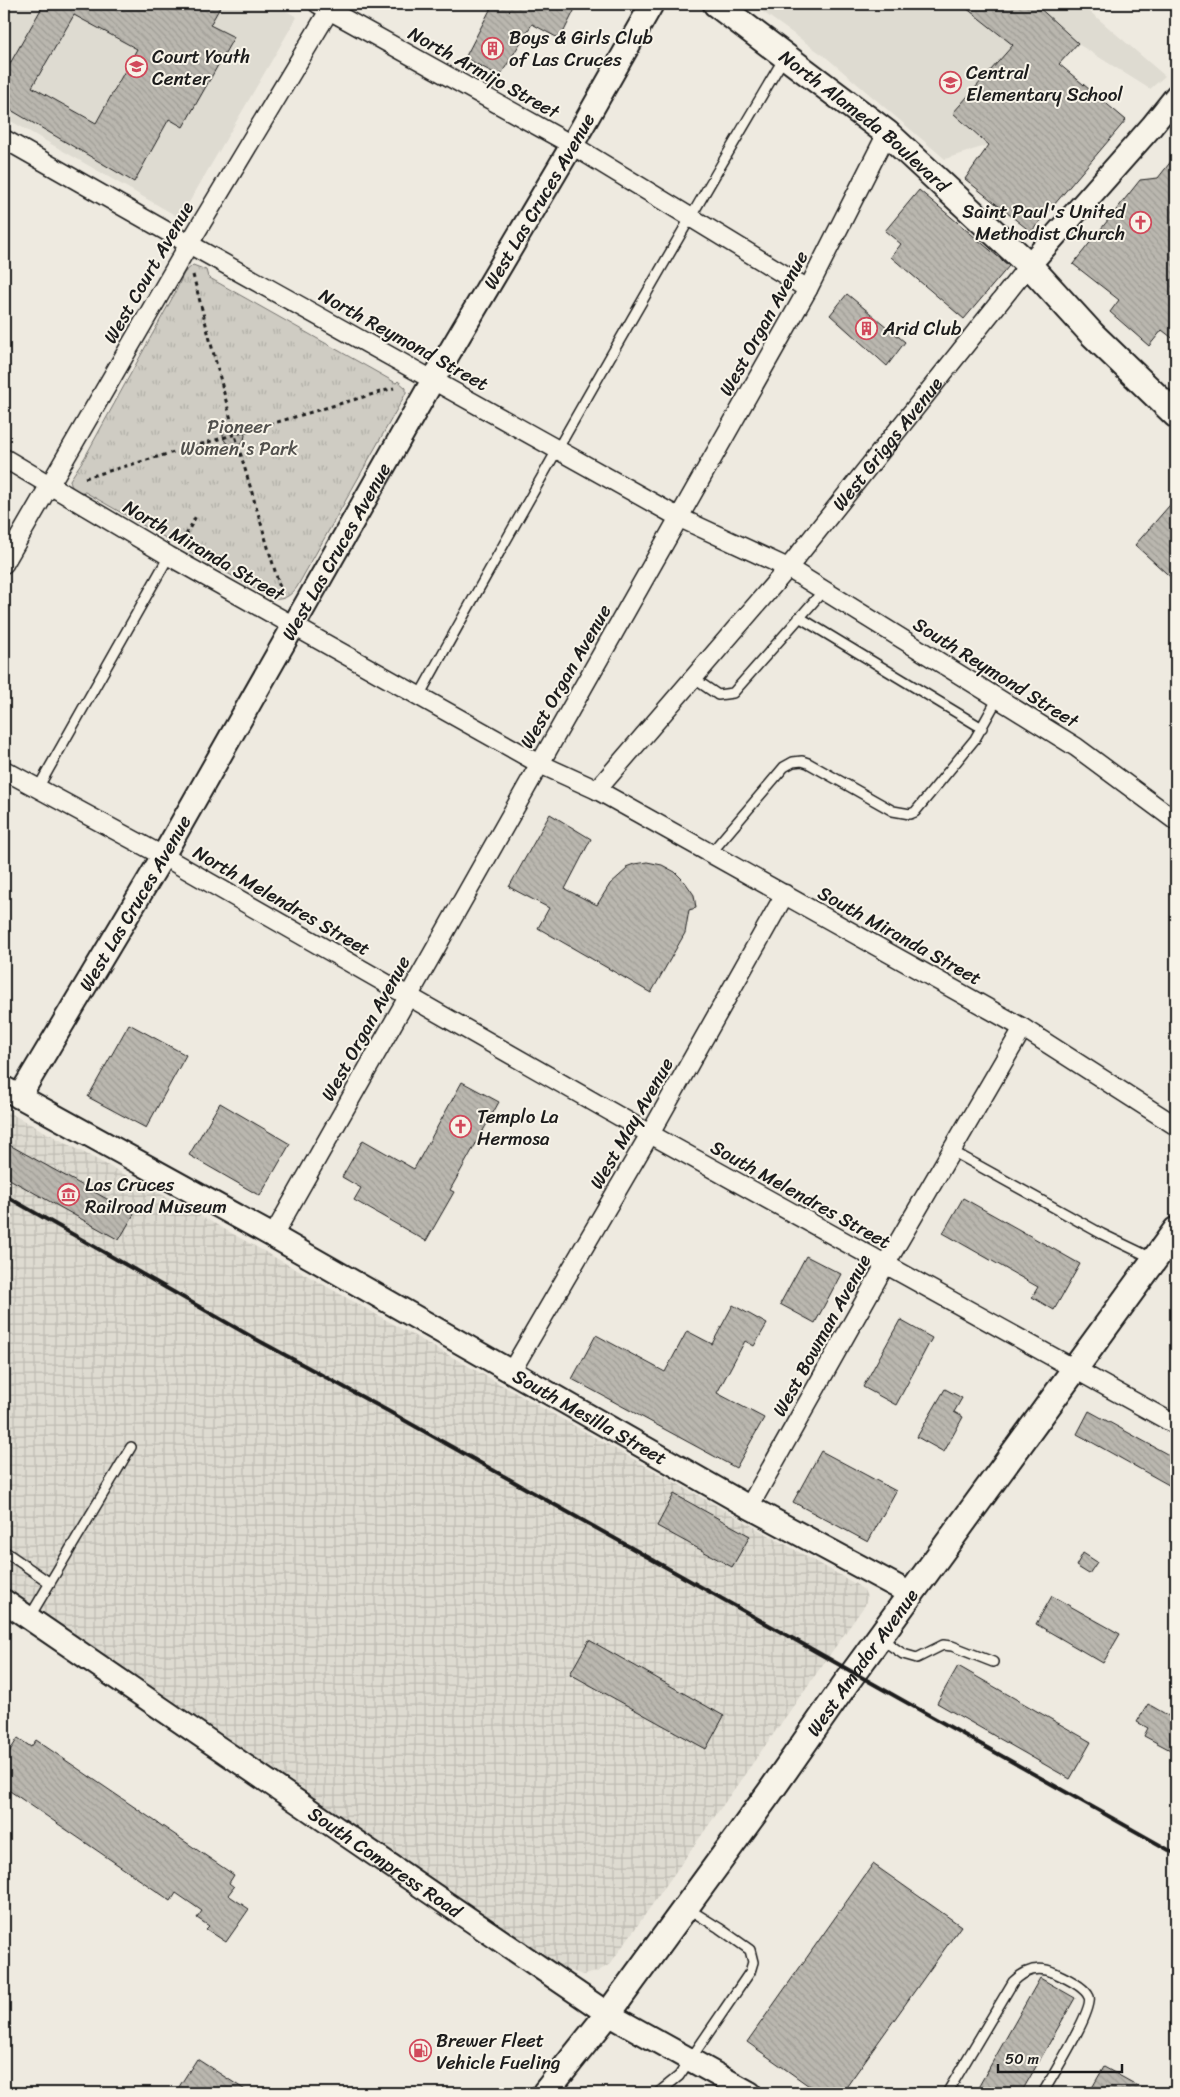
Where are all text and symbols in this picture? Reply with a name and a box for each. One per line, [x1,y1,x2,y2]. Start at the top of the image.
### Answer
street label: North Armijo Street [402,17,567,128]
place label: Boys & Girls Club of Las Cruces [509,21,653,76]
building icon: Boys & Girls Club of Las Cruces [481,36,505,60]
place label: Court Youth Center [152,40,250,95]
street label: North Alameda Boulevard [772,41,959,202]
school or university icon: Court Youth Center [124,55,148,79]
place label: Central Elementary School [966,56,1123,111]
school or university icon: Central Elementary School [938,71,962,95]
street label: West Las Cruces Avenue [474,106,604,296]
street label: West Court Avenue [94,195,203,350]
place label: Saint Paul's United Methodist Church [962,195,1127,250]
church icon: Saint Paul's United Methodist Church [1129,210,1153,234]
street label: West Organ Avenue [710,244,817,402]
street label: North Reymond Street [313,279,495,400]
place label: Arid Club [882,312,961,345]
building icon: Arid Club [855,316,879,340]
street label: West Griggs Avenue [823,369,951,518]
park label: Pioneer Women's Park [180,410,298,465]
street label: West Las Cruces Avenue [273,456,400,647]
street label: North Miranda Street [117,491,292,611]
street label: West Organ Avenue [511,598,620,755]
street label: South Reymond Street [906,608,1086,737]
street label: West Las Cruces Avenue [70,808,200,998]
street label: North Melendres Street [187,836,377,965]
street label: South Miranda Street [812,877,988,994]
street label: West Organ Avenue [312,949,419,1107]
street label: West May Avenue [580,1051,683,1195]
place label: Templo La Hermosa [477,1100,559,1155]
church icon: Templo La Hermosa [449,1115,473,1139]
street label: South Melendres Street [704,1131,897,1258]
place label: Las Cruces Railroad Museum [85,1168,227,1223]
museum icon: Las Cruces Railroad Museum [57,1183,81,1207]
street label: West Bowman Avenue [763,1248,880,1423]
street label: South Mesilla Street [506,1360,673,1474]
street label: West Amador Avenue [798,1581,927,1743]
street label: South Compress Road [301,1798,470,1927]
place label: Brewer Fleet Vehicle Fueling [436,2024,561,2079]
fuel station icon: Brewer Fleet Vehicle Fueling [408,2039,432,2063]
scale bar [998,2042,1121,2074]
text: 50 m [1005,2046,1040,2072]

